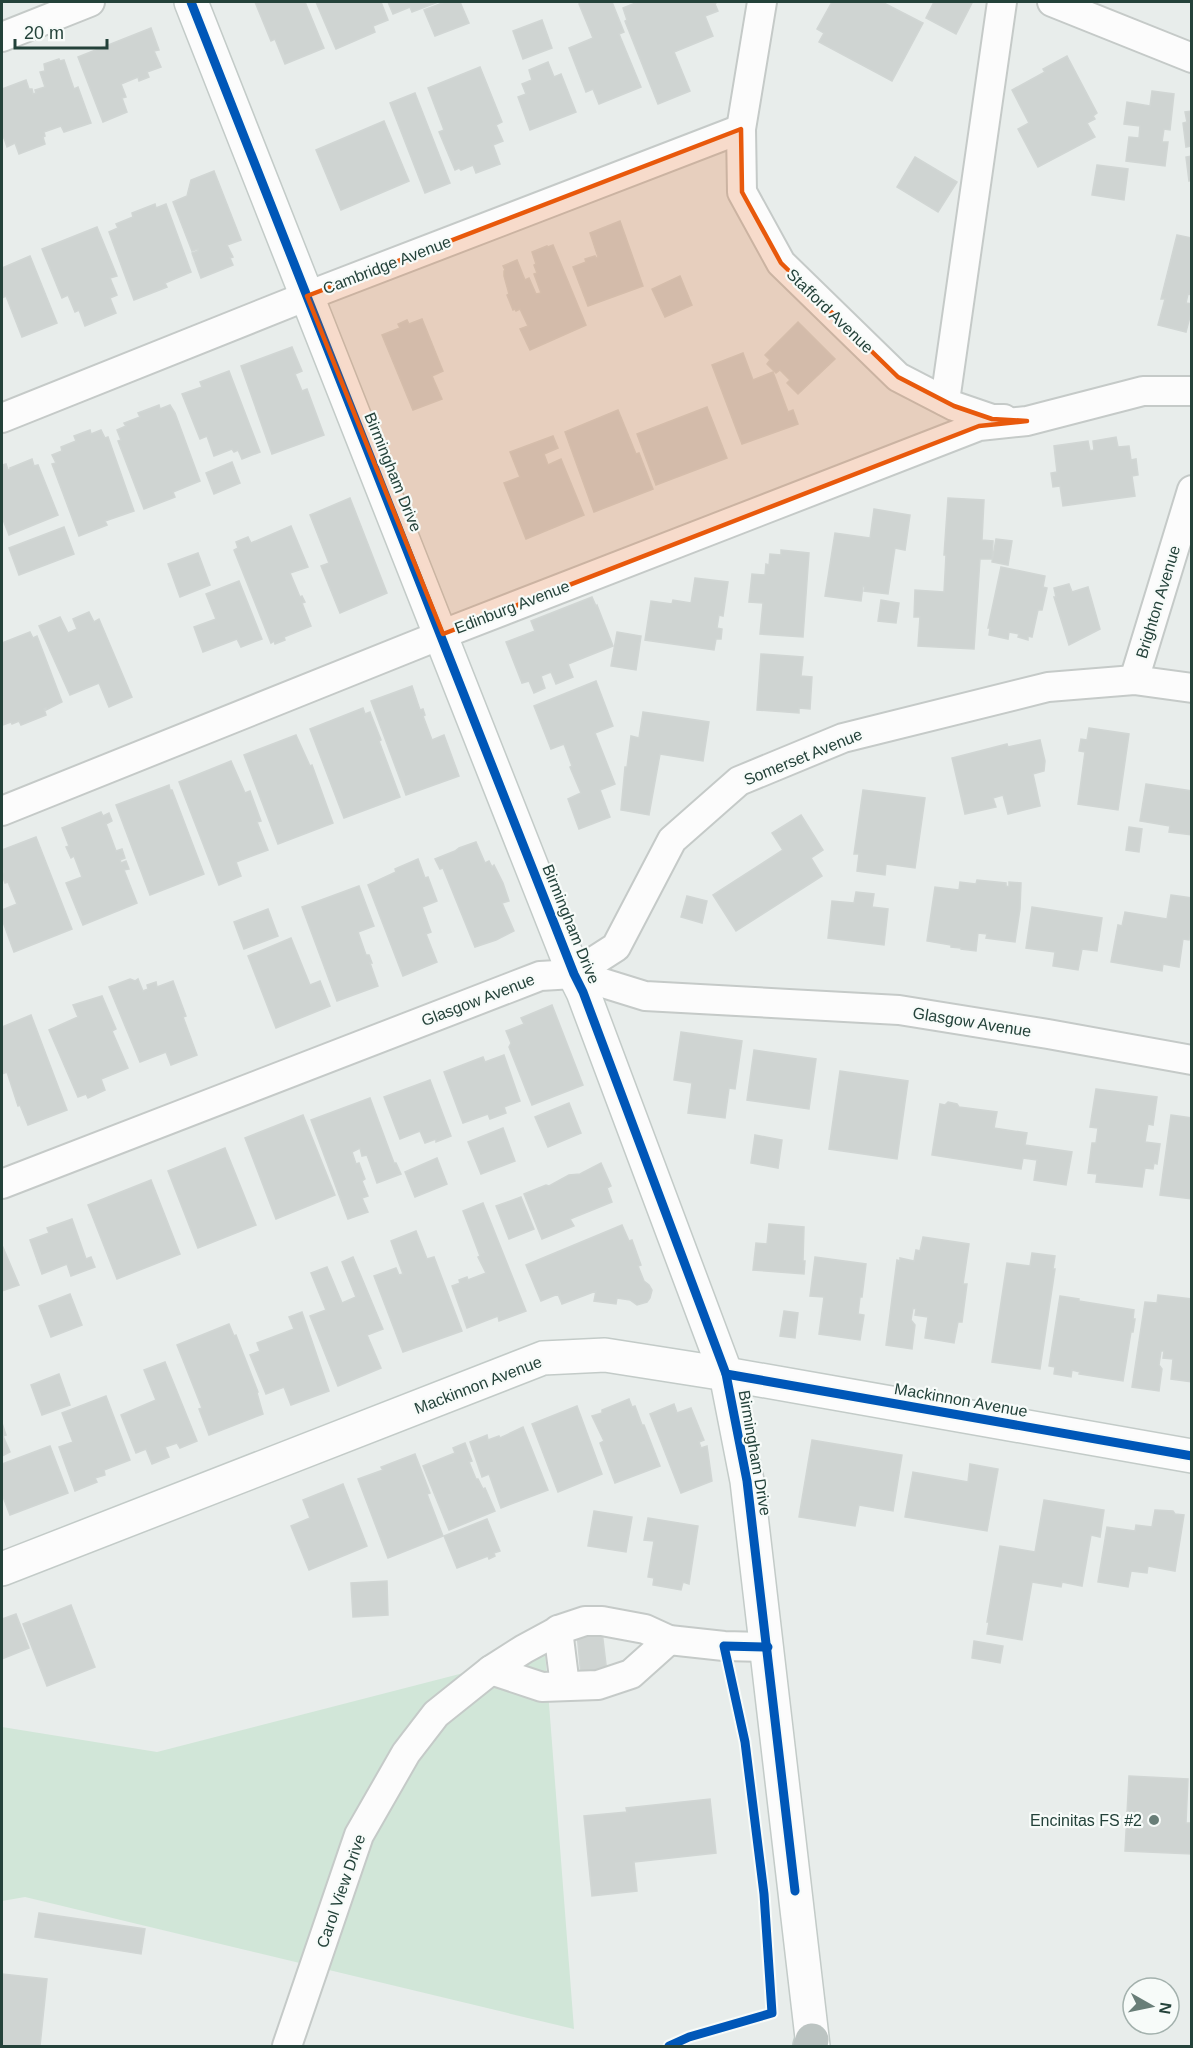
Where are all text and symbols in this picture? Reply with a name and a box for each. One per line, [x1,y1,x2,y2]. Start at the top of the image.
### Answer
scale bar [15,12,106,50]
text: 20 m [24,23,64,43]
street label: Cambridge Avenue [321,233,454,297]
street label: Stafford Avenue [783,266,877,357]
street label: Birmingham Drive [361,410,425,534]
street label: Brighton Avenue [1133,543,1183,660]
street label: Edinburg Avenue [452,577,572,637]
street label: Somerset Avenue [741,725,865,788]
street label: Birmingham Drive [539,862,603,986]
street label: Glasgow Avenue [419,971,537,1029]
street label: Glasgow Avenue [912,1004,1033,1040]
street label: Mackinnon Avenue [412,1353,544,1417]
street label: Mackinnon Avenue [893,1380,1029,1420]
street label: Birmingham Drive [736,1389,774,1517]
place label: Encinitas FS #2 [1030,1812,1142,1829]
marker: Encinitas FS #2 [1147,1813,1161,1827]
street label: Carol View Drive [314,1832,368,1950]
north arrow [1121,1976,1181,2036]
text: N [1156,2001,1175,2015]

